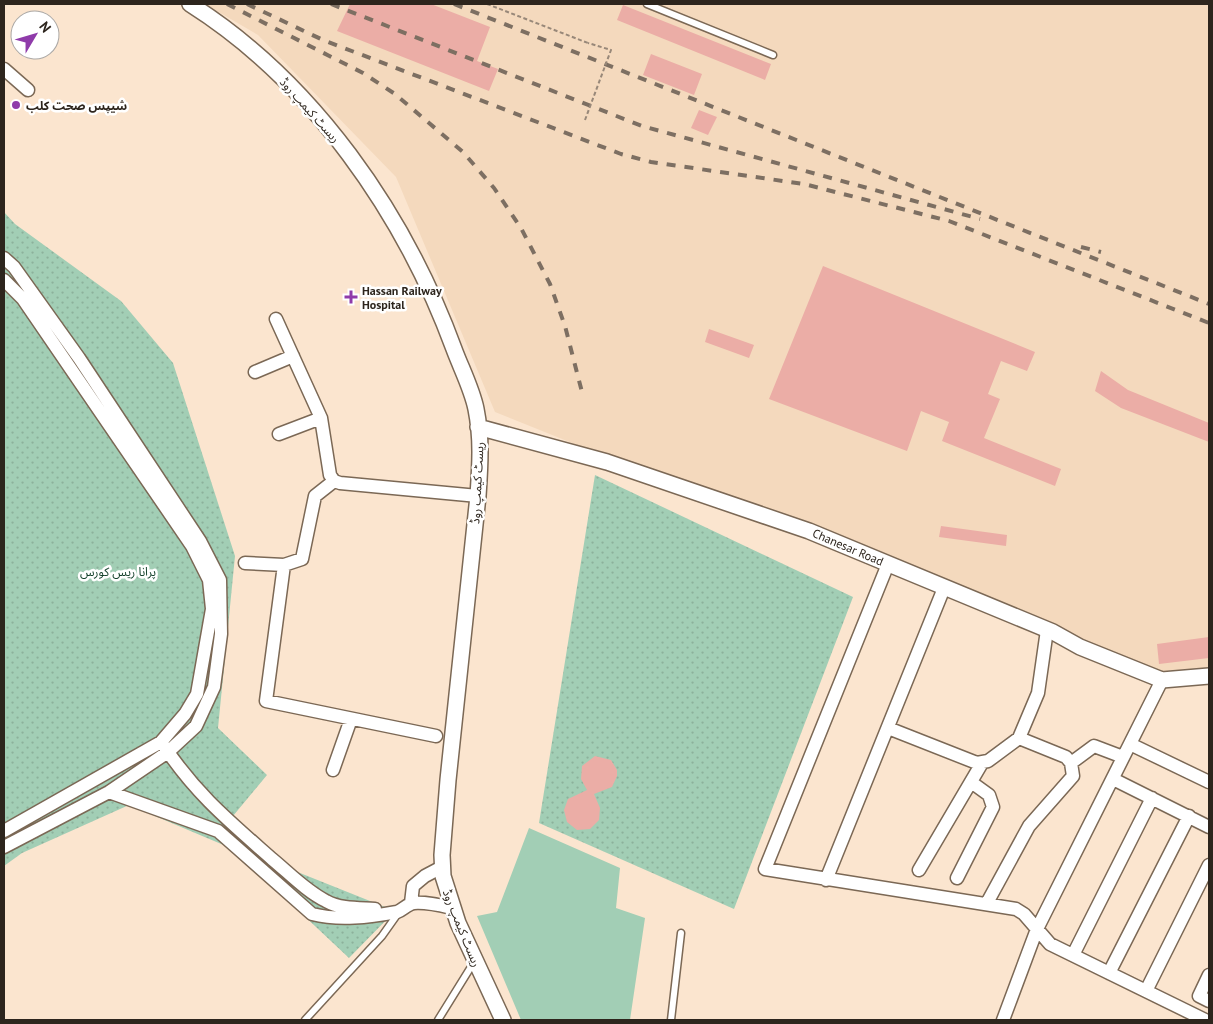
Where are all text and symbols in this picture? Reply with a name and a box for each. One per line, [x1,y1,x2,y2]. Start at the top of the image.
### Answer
north arrow [10,10,60,60]
text: N [35,18,55,36]
street label: ریسٹ کیمپ روڈ [276,74,343,147]
place label: شیپس صحت کلب [26,98,127,114]
marker: شیپس صحت کلب [10,99,22,111]
place label: Hassan Railway Hospital [362,283,442,312]
marker: Hassan Railway Hospital [344,290,358,304]
street label: ریسٹ کیمپ روڈ [467,441,488,525]
street label: Chanesar Road [810,525,886,569]
park label: پرانا ریس کورس [80,564,156,580]
street label: ریسٹ کیمپ روڈ [438,887,484,969]

